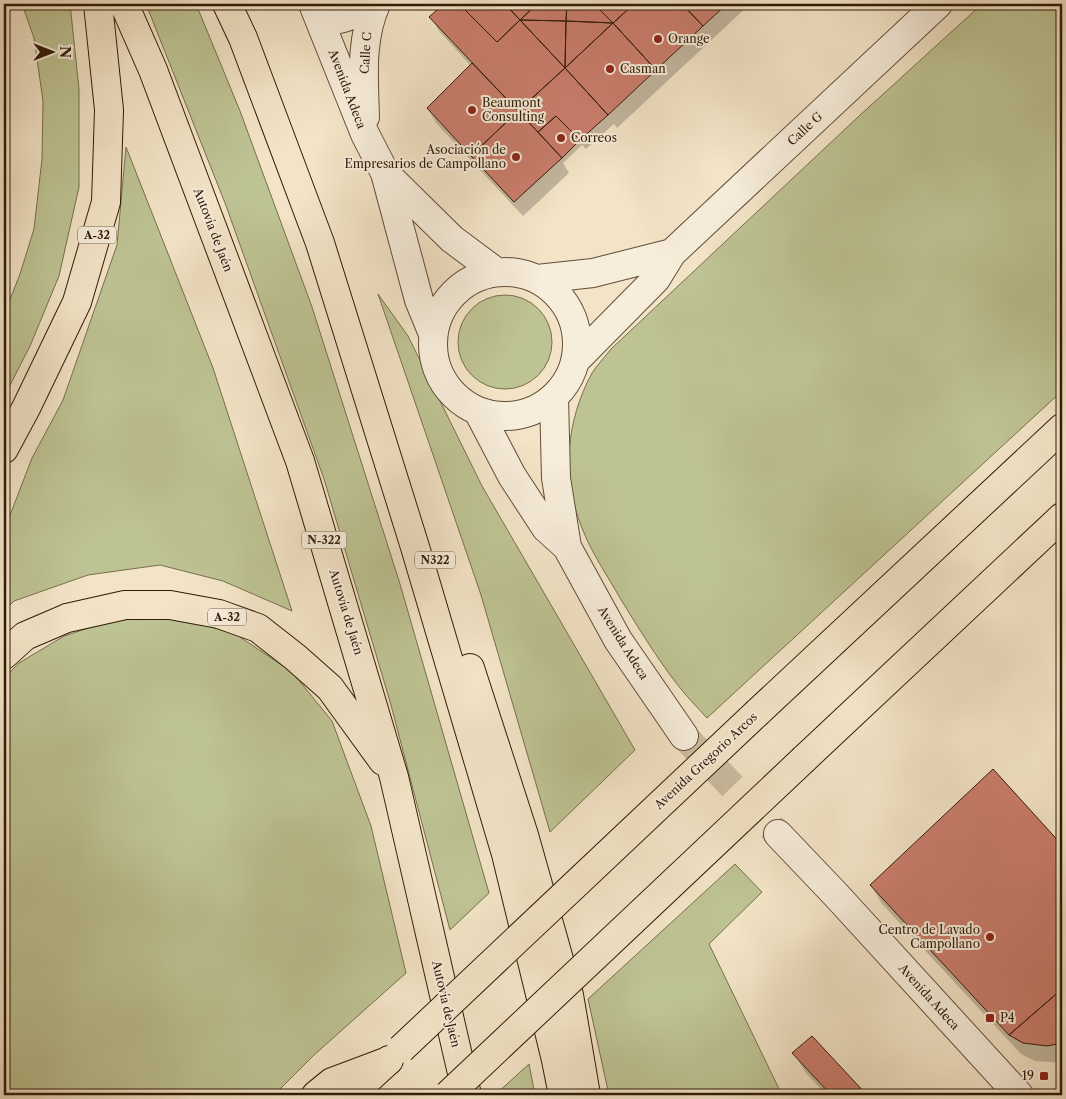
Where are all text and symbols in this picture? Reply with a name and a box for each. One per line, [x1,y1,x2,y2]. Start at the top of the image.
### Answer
north arrow [28,28,78,78]
place label: Orange [668,31,710,46]
street label: Calle C [357,32,374,74]
marker: Orange [652,33,664,45]
text: N [56,46,74,58]
street label: Avenida Adeca [325,46,370,131]
place label: Casman [620,61,666,76]
marker: Casman [604,63,616,75]
place label: Beaumont Consulting [482,95,545,124]
marker: Beaumont Consulting [466,104,478,116]
street label: Calle G [784,108,825,149]
place label: Correos [571,130,617,145]
marker: Correos [555,132,567,144]
place label: Asociación de Empresarios de Campollano [344,142,506,171]
marker: Asociación de Empresarios de Campollano [510,151,522,163]
street label: Autovía de Jaén [190,185,237,274]
road number: A-32 [78,226,116,244]
road number: N-322 [302,532,346,548]
road number: N322 [415,552,455,568]
street label: Autovía de Jaén [326,566,367,657]
street label: Avenida Adeca [594,602,652,683]
road number: A-32 [208,608,246,626]
street label: Avenida Gregorio Arcos [650,709,760,813]
place label: Centro de Lavado Campollano [879,922,980,951]
marker: Centro de Lavado Campollano [984,931,996,943]
street label: Autovía de Jaén [429,958,464,1049]
street label: Avenida Adeca [895,960,963,1033]
place label: P4 [1000,1010,1015,1025]
marker: P4 [984,1012,996,1024]
place label: 19 [1022,1068,1034,1083]
marker: 19 [1038,1070,1050,1082]

